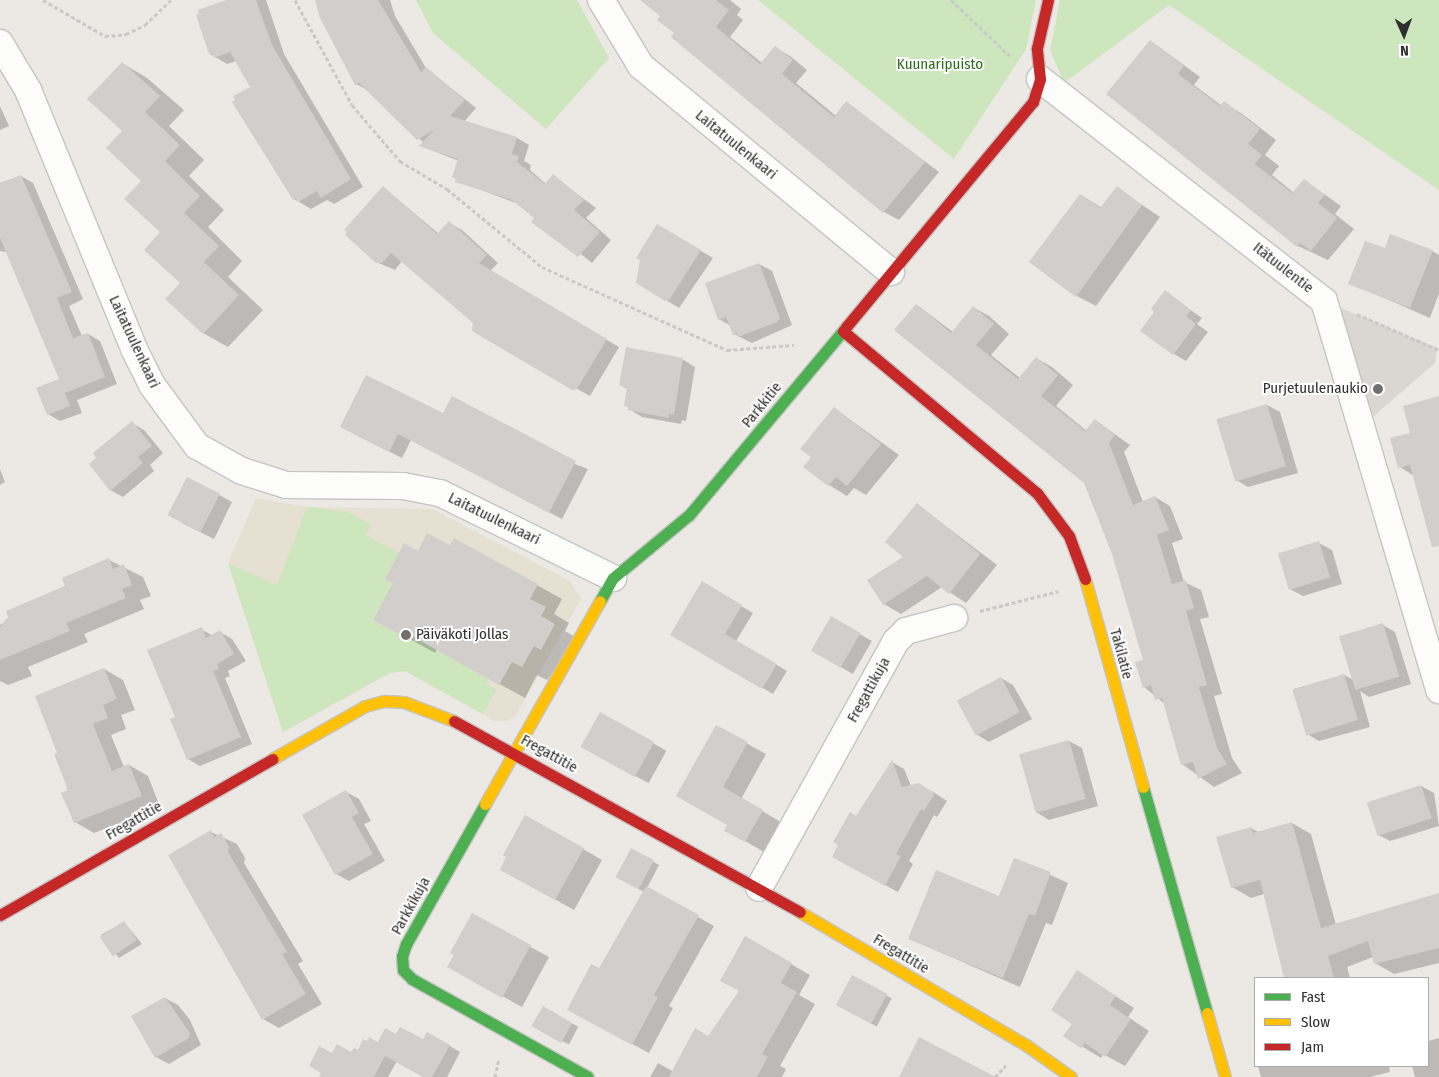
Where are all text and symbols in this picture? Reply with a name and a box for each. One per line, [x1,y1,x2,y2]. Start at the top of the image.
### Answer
north arrow [1379,10,1429,60]
text: N [1400,42,1409,59]
park label: Kuunaripuisto [897,56,983,74]
street label: Laitatuulenkaari [691,107,781,183]
street label: Itätuulentie [1249,239,1317,297]
street label: Laitatuulenkaari [105,293,163,391]
street label: Parkkitie [738,379,786,431]
place label: Purjetuulenaukio [1263,380,1368,398]
marker: Purjetuulenaukio [1372,383,1384,395]
street label: Laitatuulenkaari [445,489,543,549]
place label: Päiväkoti Jollas [416,626,508,644]
street label: Takilatie [1106,627,1136,681]
marker: Päiväkoti Jollas [400,629,412,641]
street label: Fregattikuja [844,654,894,726]
street label: Fregattitie [517,731,581,777]
street label: Fregattitie [103,798,165,844]
street label: Parkkikuja [388,874,434,938]
street label: Fregattitie [870,930,932,978]
legend [1254,977,1429,1067]
text: Fast [1301,988,1325,1006]
text: Slow [1301,1013,1330,1031]
text: Jam [1301,1038,1324,1056]

